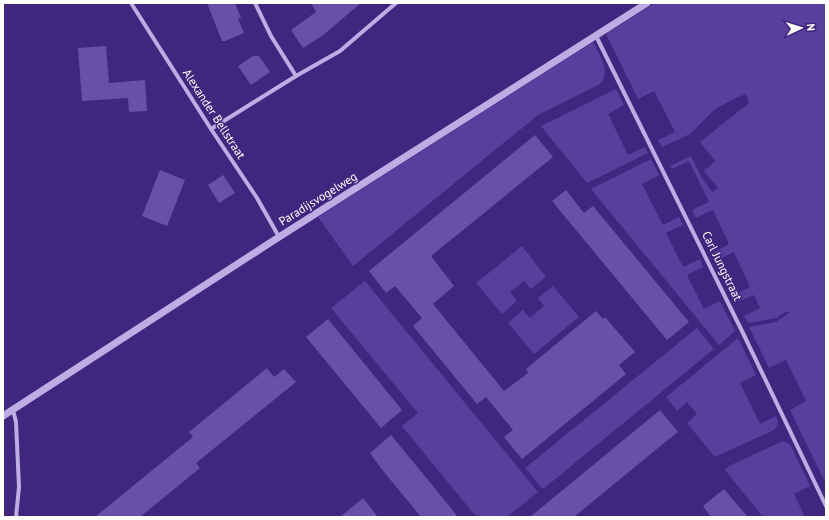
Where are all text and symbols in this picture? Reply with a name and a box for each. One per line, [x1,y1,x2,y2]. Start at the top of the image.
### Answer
north arrow [781,8,821,48]
text: N [804,23,818,31]
street label: Alexander Bellstraat [180,66,249,161]
street label: Paradijsvogelweg [276,169,360,229]
street label: Carl Jungstraat [699,229,746,303]

